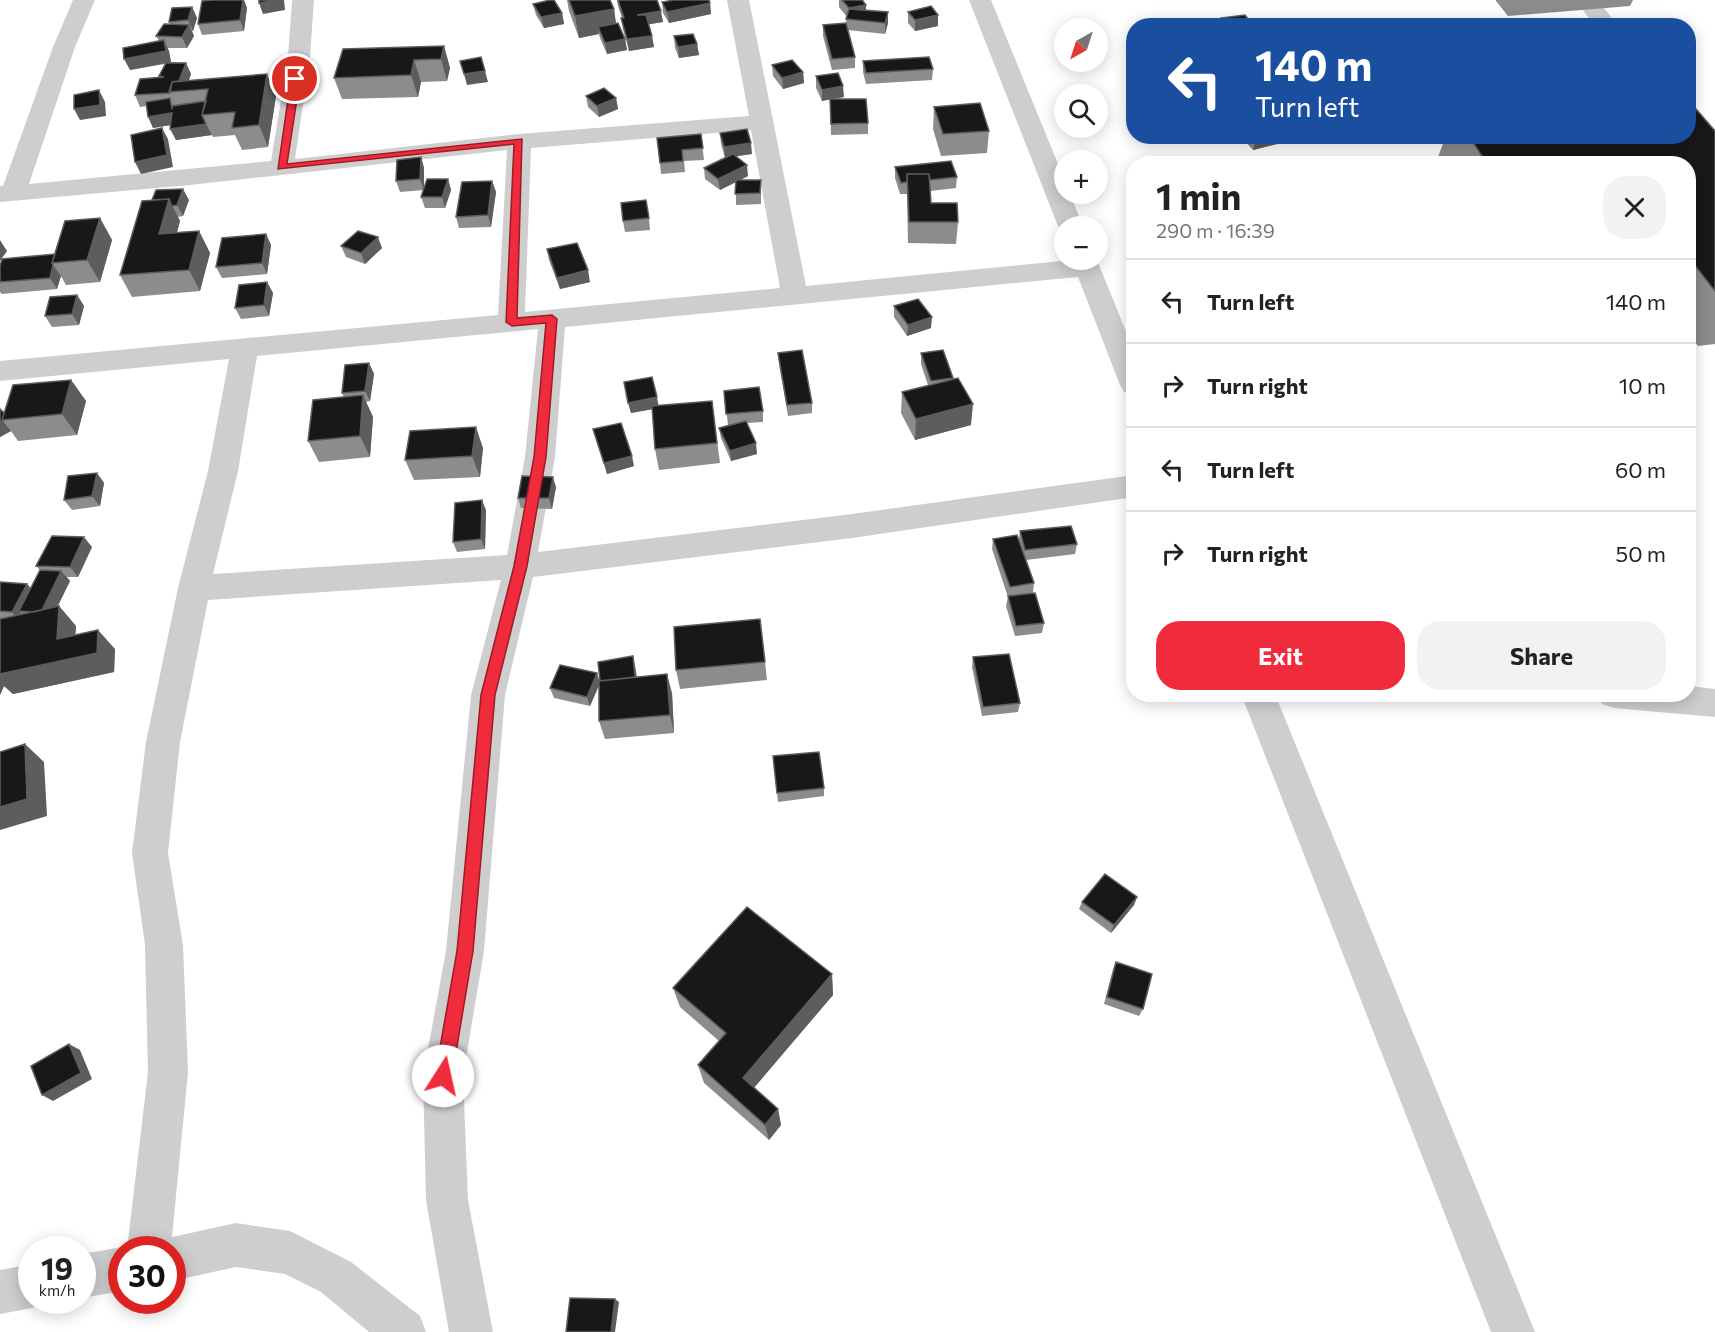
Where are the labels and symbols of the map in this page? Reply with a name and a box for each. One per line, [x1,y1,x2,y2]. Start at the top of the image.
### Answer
north arrow [1054,18,1108,72]
pin [269,53,320,104]
position arrow [411,1044,475,1108]
speed limit sign: 30 [108,1236,186,1314]

